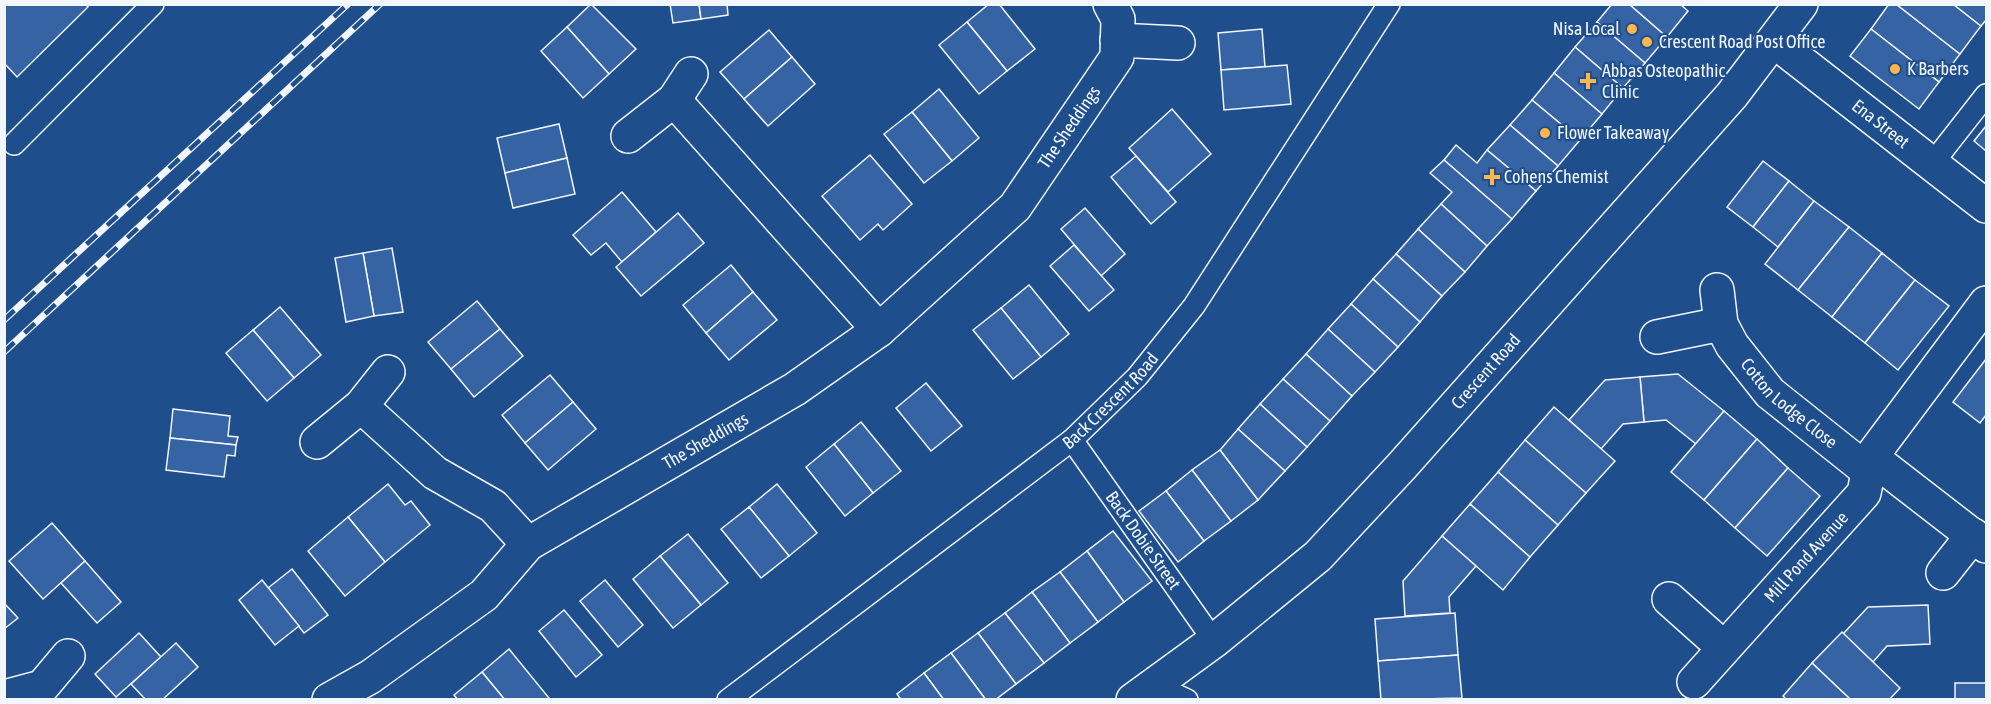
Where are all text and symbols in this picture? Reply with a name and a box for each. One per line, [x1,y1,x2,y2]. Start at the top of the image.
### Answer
place label: Nisa Local [1553,18,1620,39]
marker: Nisa Local [1625,22,1639,36]
place label: Crescent Road Post Office [1659,31,1825,52]
marker: Crescent Road Post Office [1640,35,1654,49]
place label: K Barbers [1907,58,1969,79]
place label: Abbas Osteopathic Clinic [1602,60,1725,102]
marker: K Barbers [1888,62,1902,76]
marker: Abbas Osteopathic Clinic [1579,72,1597,90]
street label: The Sheddings [1033,82,1104,172]
street label: Ena Street [1848,95,1914,152]
place label: Flower Takeaway [1557,122,1669,143]
marker: Flower Takeaway [1538,126,1552,140]
place label: Cohens Chemist [1504,166,1609,187]
marker: Cohens Chemist [1485,170,1499,184]
street label: Crescent Road [1447,329,1525,413]
street label: Back Crescent Road [1058,348,1162,453]
street label: Cotton Lodge Close [1737,354,1842,452]
street label: The Sheddings [659,408,752,474]
street label: Back Dobie Street [1102,487,1185,593]
street label: Mill Pond Avenue [1760,507,1852,607]

